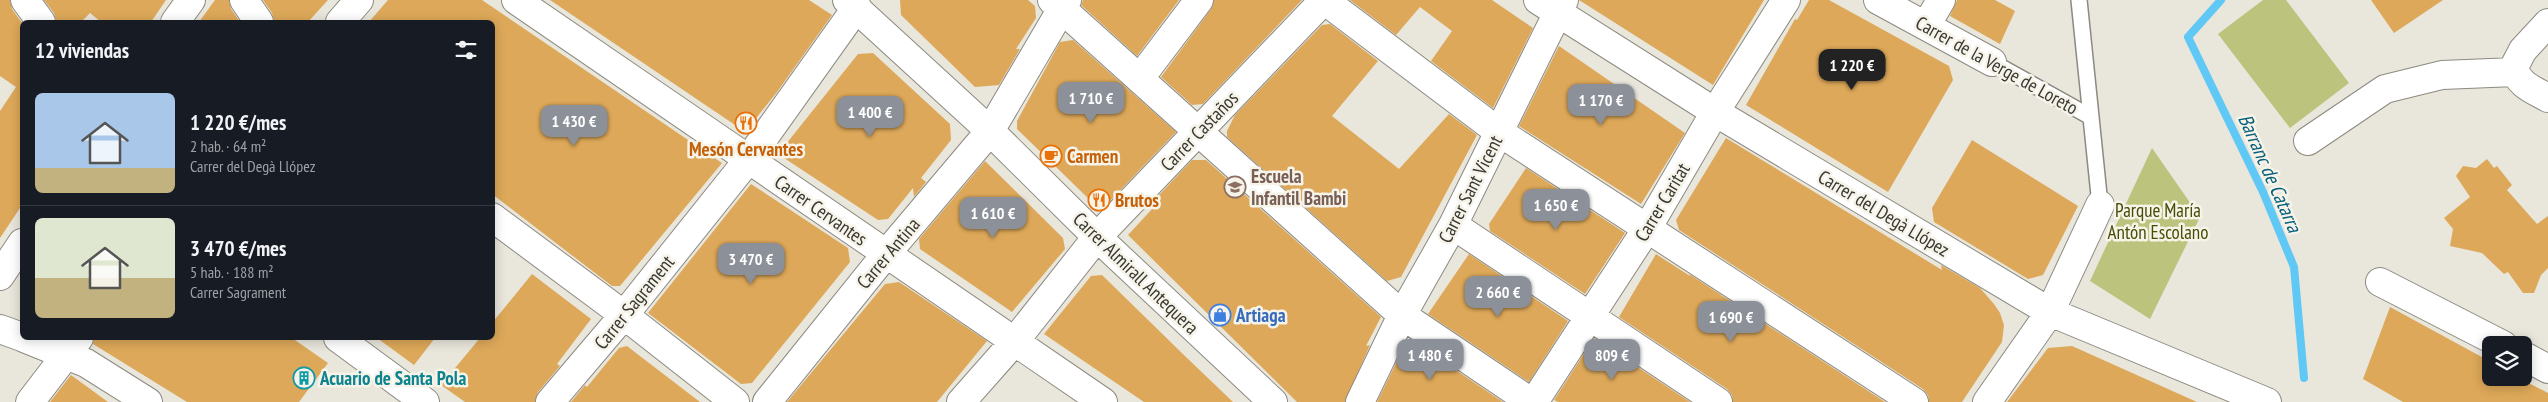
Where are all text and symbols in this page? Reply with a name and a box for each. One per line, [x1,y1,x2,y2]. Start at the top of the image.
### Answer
street label: Carrer de la Verge de Loreto [1912,10,2082,120]
icon: filters [452,36,480,64]
text: 12 viviendas [35,37,129,64]
pin: 1 220 € [1806,48,1898,91]
text: 1 220 € [1830,55,1874,75]
pin: 1 710 € [1045,82,1137,124]
pin: 1 170 € [1555,84,1647,126]
street label: Carrer Castaños [1155,86,1243,176]
text: 1 710 € [1069,88,1113,108]
text: 1 170 € [1579,90,1623,110]
pin: 1 400 € [824,96,916,138]
text: 1 400 € [848,102,892,122]
pin: 1 430 € [528,104,620,147]
text: 1 220 €/mes [190,109,286,136]
water label: Barranc de Catarra [2232,110,2308,237]
text: 1 430 € [552,111,596,131]
restaurant icon: Mesón Cervantes [734,111,758,135]
icon: home [75,113,135,173]
street label: Carrer Sant Vicent [1433,131,1508,247]
text: 2 hab. · 64 m² [190,136,266,156]
place label: Mesón Cervantes [689,137,803,161]
cafe icon: Carmen [1039,144,1063,168]
place label: Carmen [1067,144,1118,168]
text: Carrer del Degà Llópez [190,156,315,176]
street label: Carrer Caritat [1629,158,1695,245]
place label: Escuela Infantil Bambi [1251,164,1346,210]
street label: Carrer del Degà Llópez [1814,164,1954,262]
street label: Carrer Cervantes [770,169,872,251]
school or university icon: Escuela Infantil Bambi [1223,175,1247,199]
restaurant icon: Brutos [1087,188,1111,212]
place label: Brutos [1115,188,1159,212]
pin: 1 650 € [1510,188,1602,231]
text: 1 650 € [1534,195,1578,215]
pin: 1 610 € [947,196,1039,239]
park label: Parque María Antón Escolano [2108,198,2208,244]
text: 1 610 € [971,203,1015,223]
street label: Carrer Almirall Antequera [1068,207,1204,339]
street label: Carrer Antina [851,212,925,294]
text: 3 470 €/mes [190,235,286,262]
icon: home [75,238,135,298]
pin: 3 470 € [705,242,797,285]
text: 3 470 € [729,249,773,269]
street label: Carrer Sagrament [589,250,680,354]
text: 5 hab. · 188 m² [190,262,274,282]
pin: 2 660 € [1452,276,1544,318]
text: Carrer Sagrament [190,282,286,302]
text: 2 660 € [1476,282,1520,302]
pin: 1 690 € [1685,300,1777,343]
shop icon: Artiaga [1208,303,1232,327]
place label: Artiaga [1235,303,1286,327]
text: 1 690 € [1709,307,1753,327]
map controls [2482,336,2532,386]
button: layers [2482,336,2532,386]
pin: 1 480 € [1384,338,1476,381]
pin: 809 € [1577,338,1647,381]
text: 1 480 € [1408,345,1452,365]
text: 809 € [1595,345,1629,365]
building icon: Acuario de Santa Pola [292,366,316,390]
place label: Acuario de Santa Pola [319,366,466,390]

